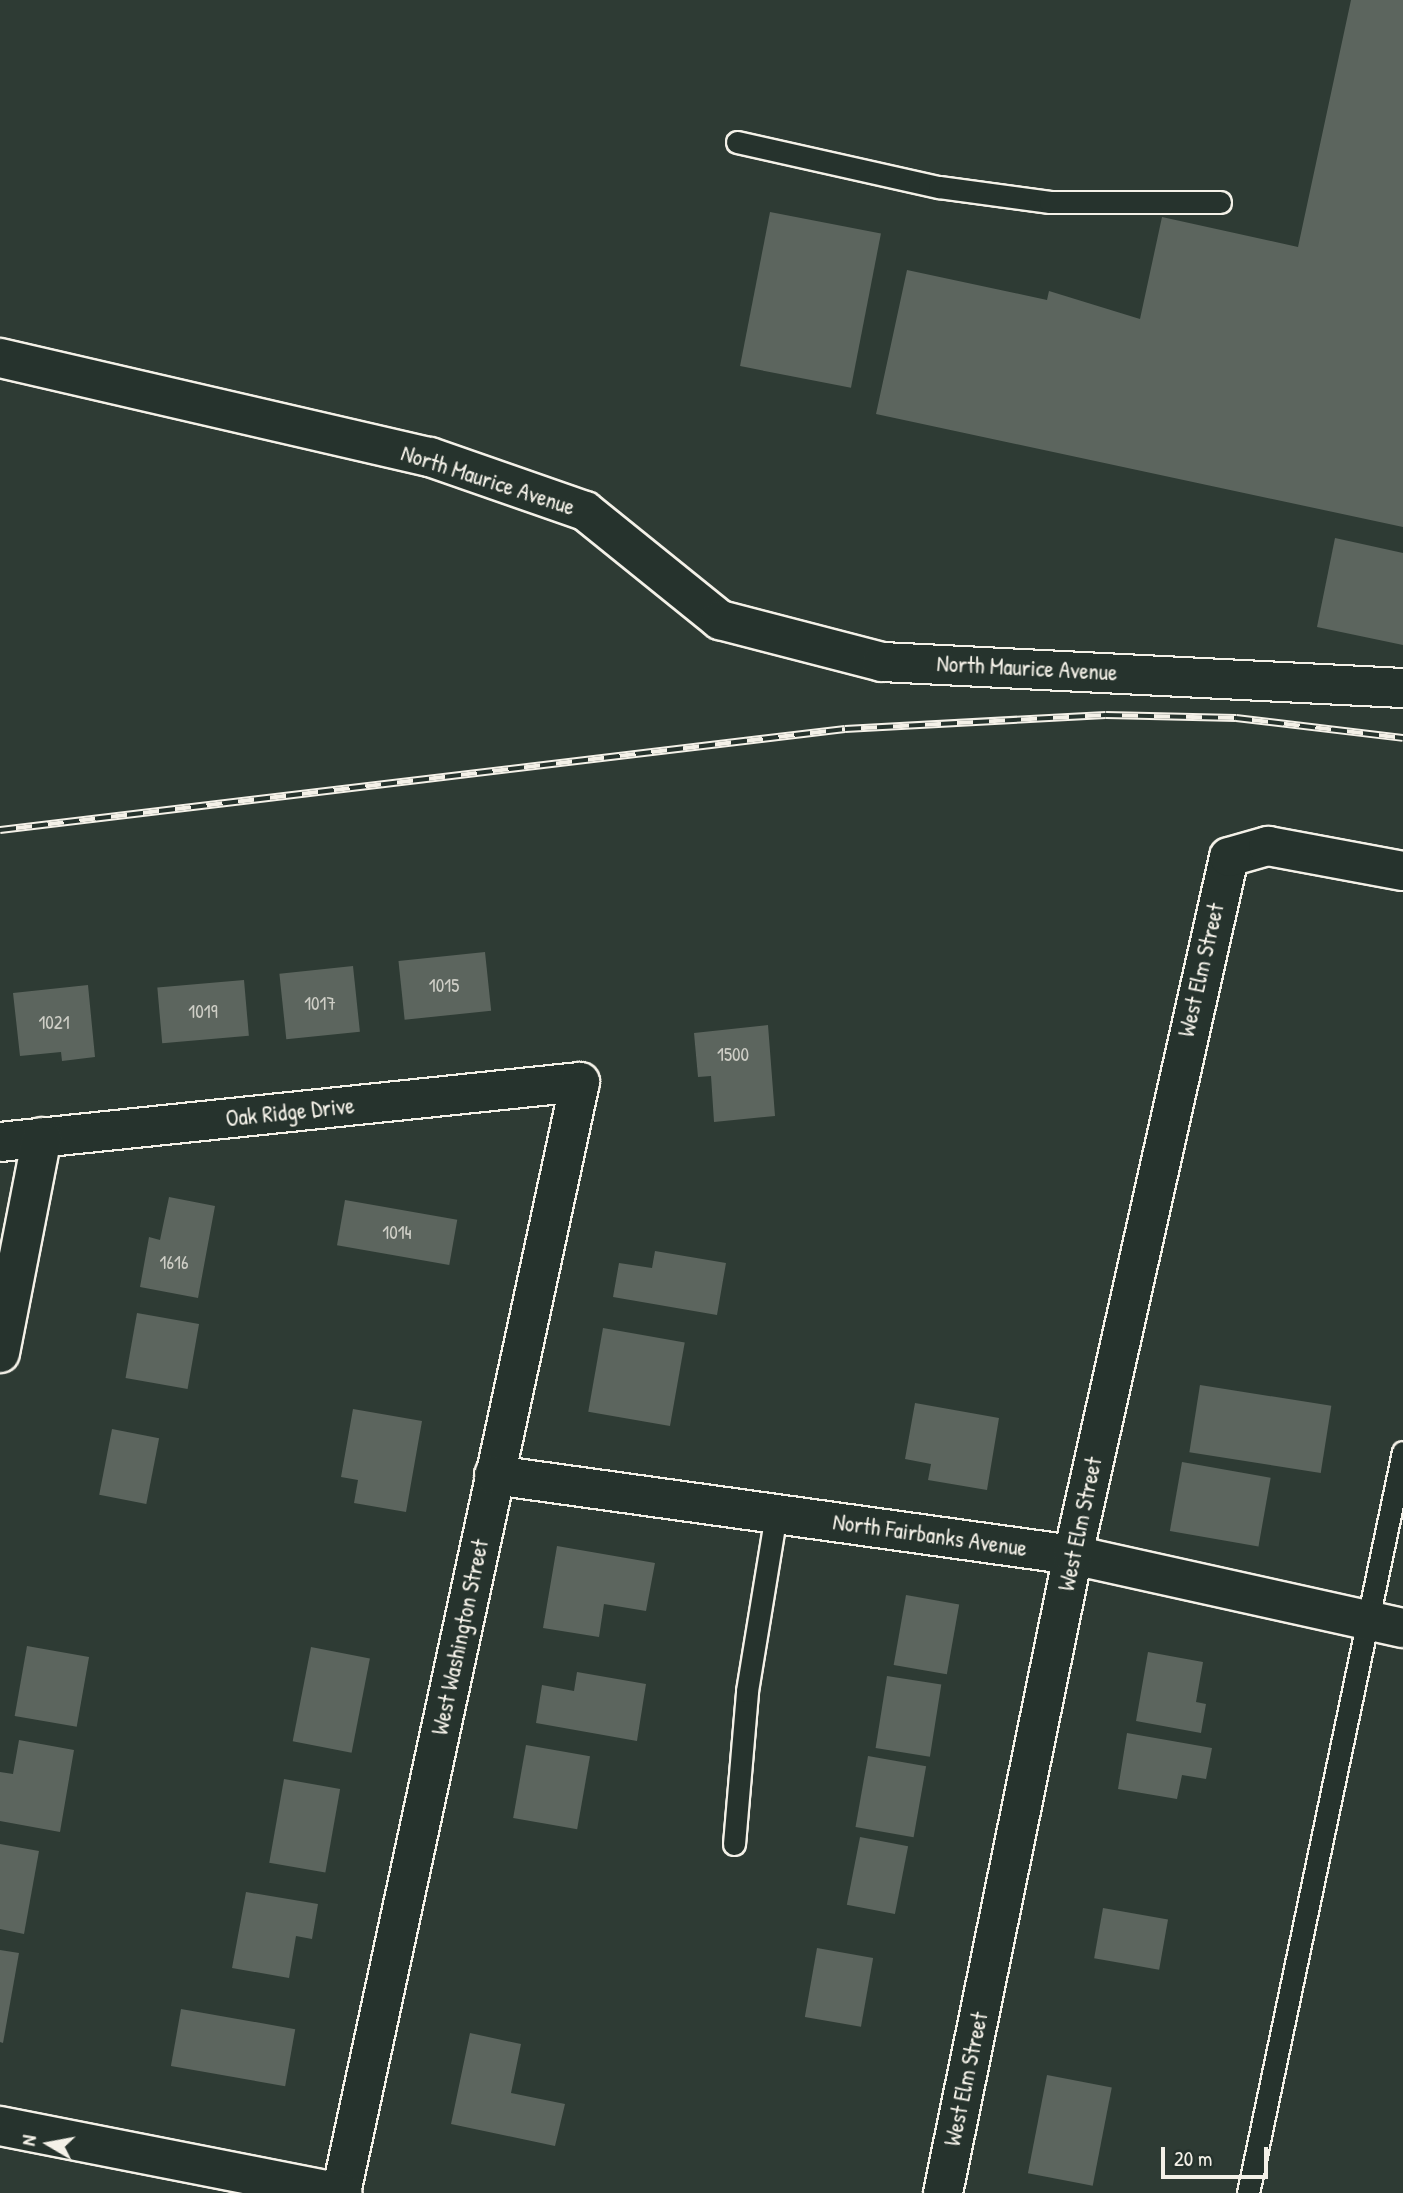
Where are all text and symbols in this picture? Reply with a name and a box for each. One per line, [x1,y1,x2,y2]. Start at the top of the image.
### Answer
street label: North Maurice Avenue [398,439,578,521]
street label: North Maurice Avenue [936,649,1118,687]
street label: West Elm Street [1172,901,1230,1039]
house number: 1015 [429,975,459,997]
house number: 1017 [304,993,336,1015]
house number: 1019 [188,1001,218,1023]
house number: 1021 [38,1012,70,1034]
house number: 1500 [717,1044,749,1066]
street label: Oak Ridge Drive [224,1092,356,1132]
house number: 1014 [382,1222,412,1244]
house number: 1616 [160,1252,188,1274]
street label: West Elm Street [1052,1455,1108,1593]
street label: North Fairbanks Avenue [831,1508,1029,1562]
street label: West Washington Street [426,1537,494,1737]
street label: West Elm Street [938,2010,994,2148]
north arrow [14,2109,84,2179]
text: N [15,2133,42,2148]
scale bar [1165,2134,1272,2178]
text: 20 m [1174,2144,1212,2173]

